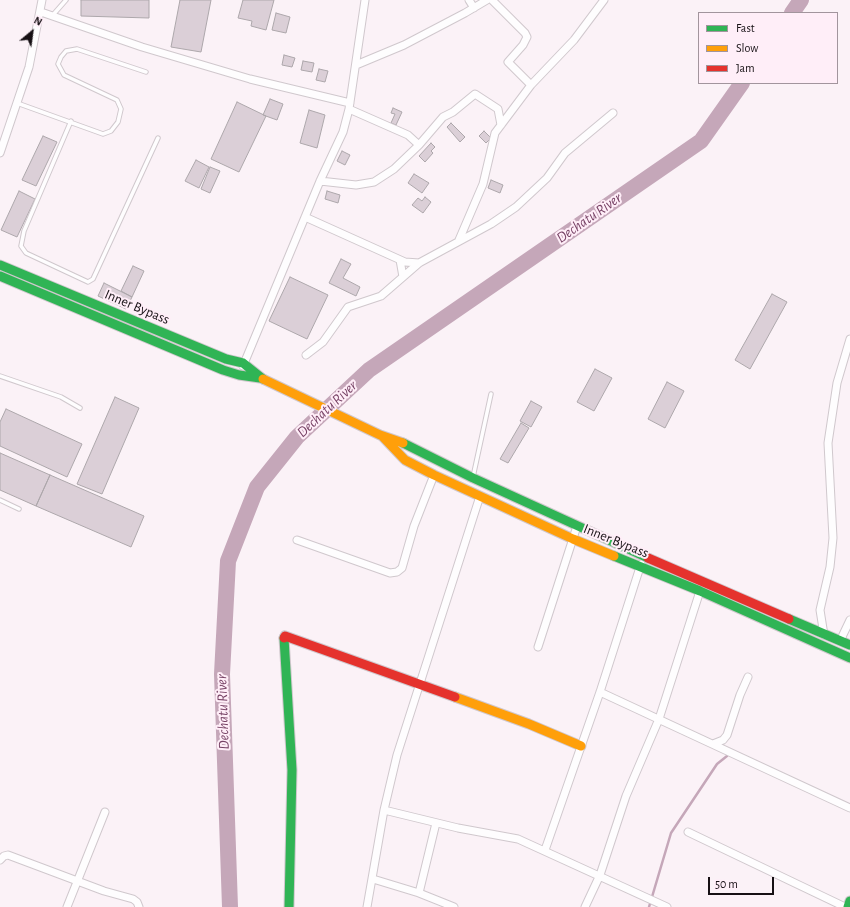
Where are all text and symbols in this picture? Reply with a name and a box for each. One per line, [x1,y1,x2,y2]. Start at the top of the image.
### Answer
north arrow [12,12,52,52]
legend [698,12,838,84]
text: N [32,14,44,28]
text: Fast [736,22,755,34]
text: Slow [736,42,758,54]
text: Jam [736,62,755,74]
water label: Dechatu River [553,189,625,247]
street label: Inner Bypass [102,286,172,328]
water label: Dechatu River [293,377,361,441]
street label: Inner Bypass [581,520,651,562]
water label: Dechatu River [213,674,233,750]
scale bar [710,869,776,895]
text: 50 m [715,878,738,890]

